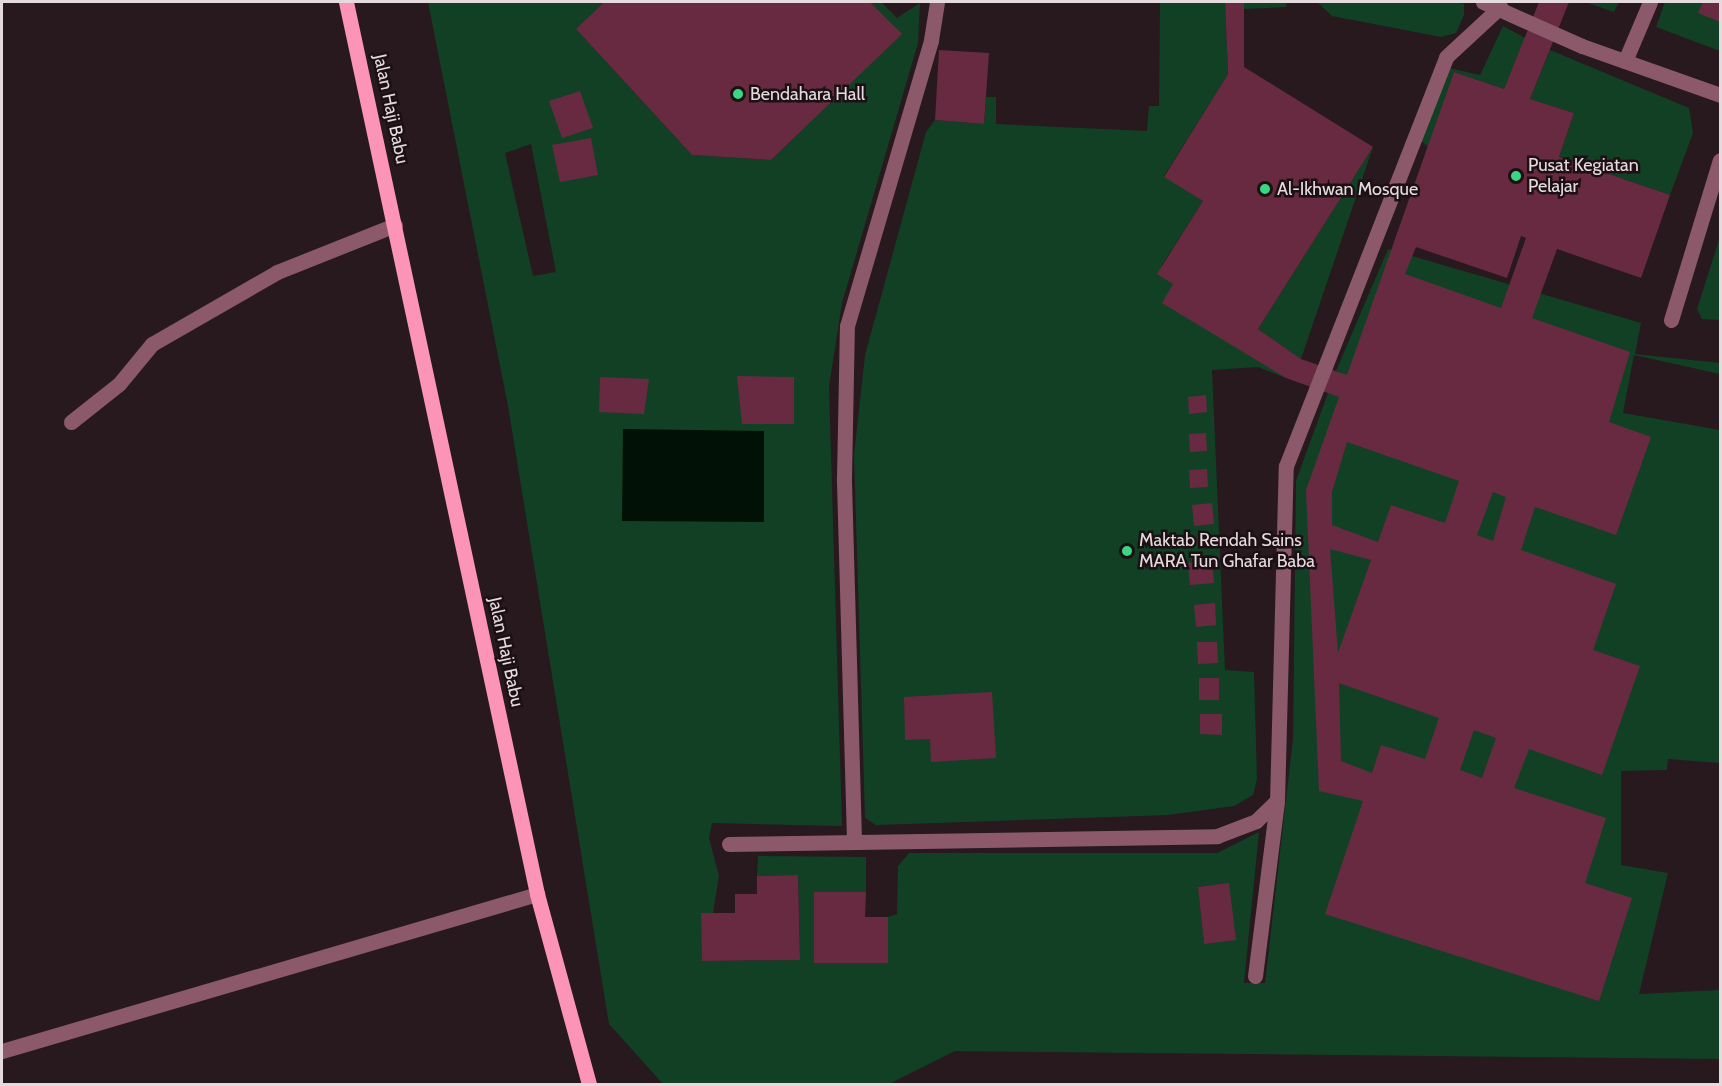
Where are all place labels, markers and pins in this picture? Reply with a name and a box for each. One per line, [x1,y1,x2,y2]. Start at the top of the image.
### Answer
place label: Bendahara Hall [750,83,865,105]
marker: Bendahara Hall [731,87,745,101]
place label: Pusat Kegiatan Pelajar [1528,155,1639,198]
marker: Pusat Kegiatan Pelajar [1509,169,1523,183]
place label: Al-Ikhwan Mosque [1277,178,1418,200]
marker: Al-Ikhwan Mosque [1258,182,1272,196]
place label: Maktab Rendah Sains MARA Tun Ghafar Baba [1139,530,1315,572]
marker: Maktab Rendah Sains MARA Tun Ghafar Baba [1120,544,1134,558]

